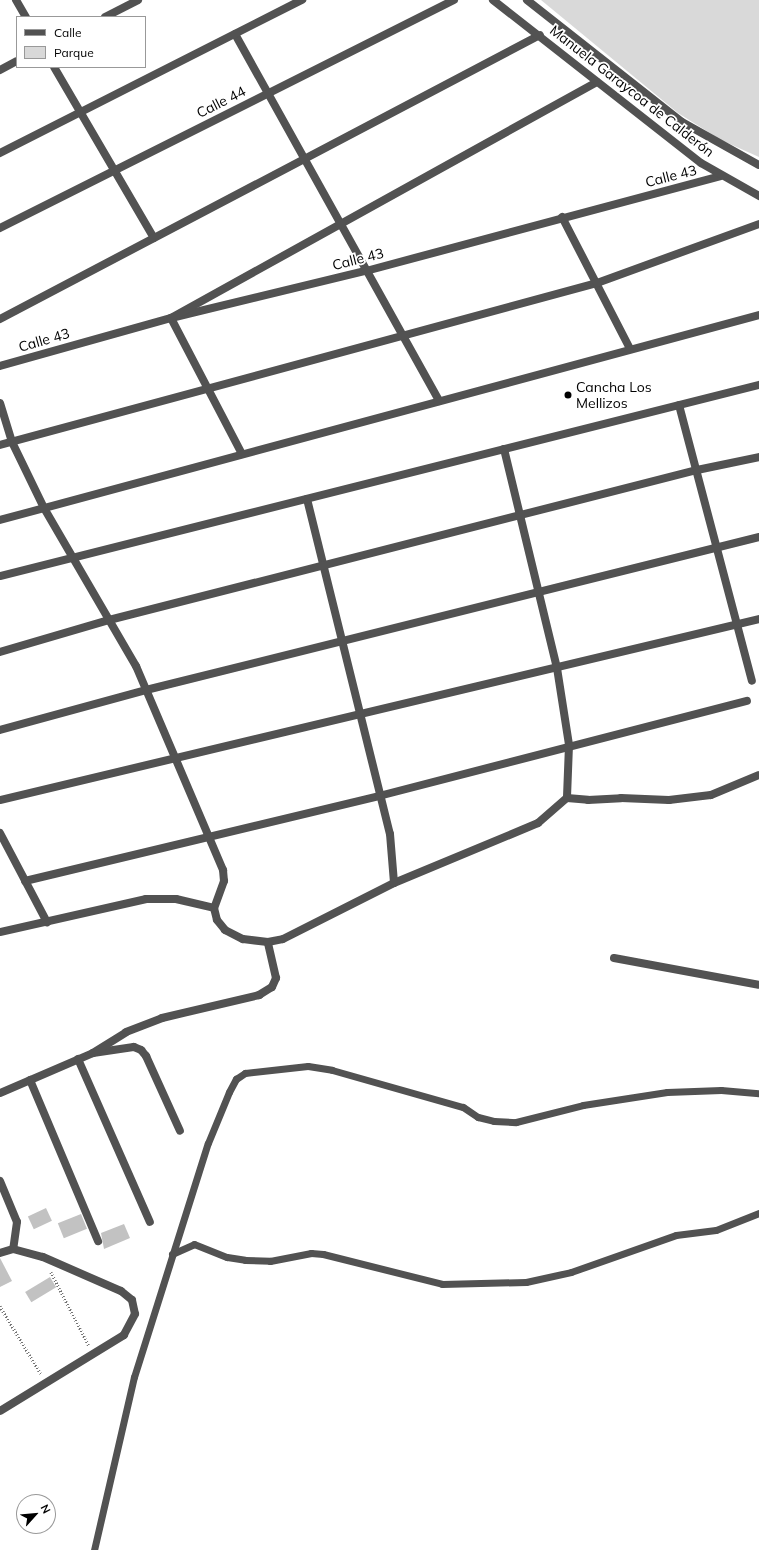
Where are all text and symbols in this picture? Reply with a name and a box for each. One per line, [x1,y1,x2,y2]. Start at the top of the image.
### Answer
legend [16,16,146,68]
street label: Manuela Garaycoa de Calderón [547,22,717,160]
text: Calle [54,25,81,40]
text: Parque [54,45,94,60]
street label: Calle 44 [194,83,248,121]
street label: Calle 43 [644,162,698,190]
street label: Calle 43 [331,245,385,273]
street label: Calle 43 [16,325,72,355]
place label: Cancha Los Mellizos [576,379,652,412]
marker: Cancha Los Mellizos [563,390,573,400]
north arrow [16,1494,56,1534]
text: N [38,1502,54,1516]

